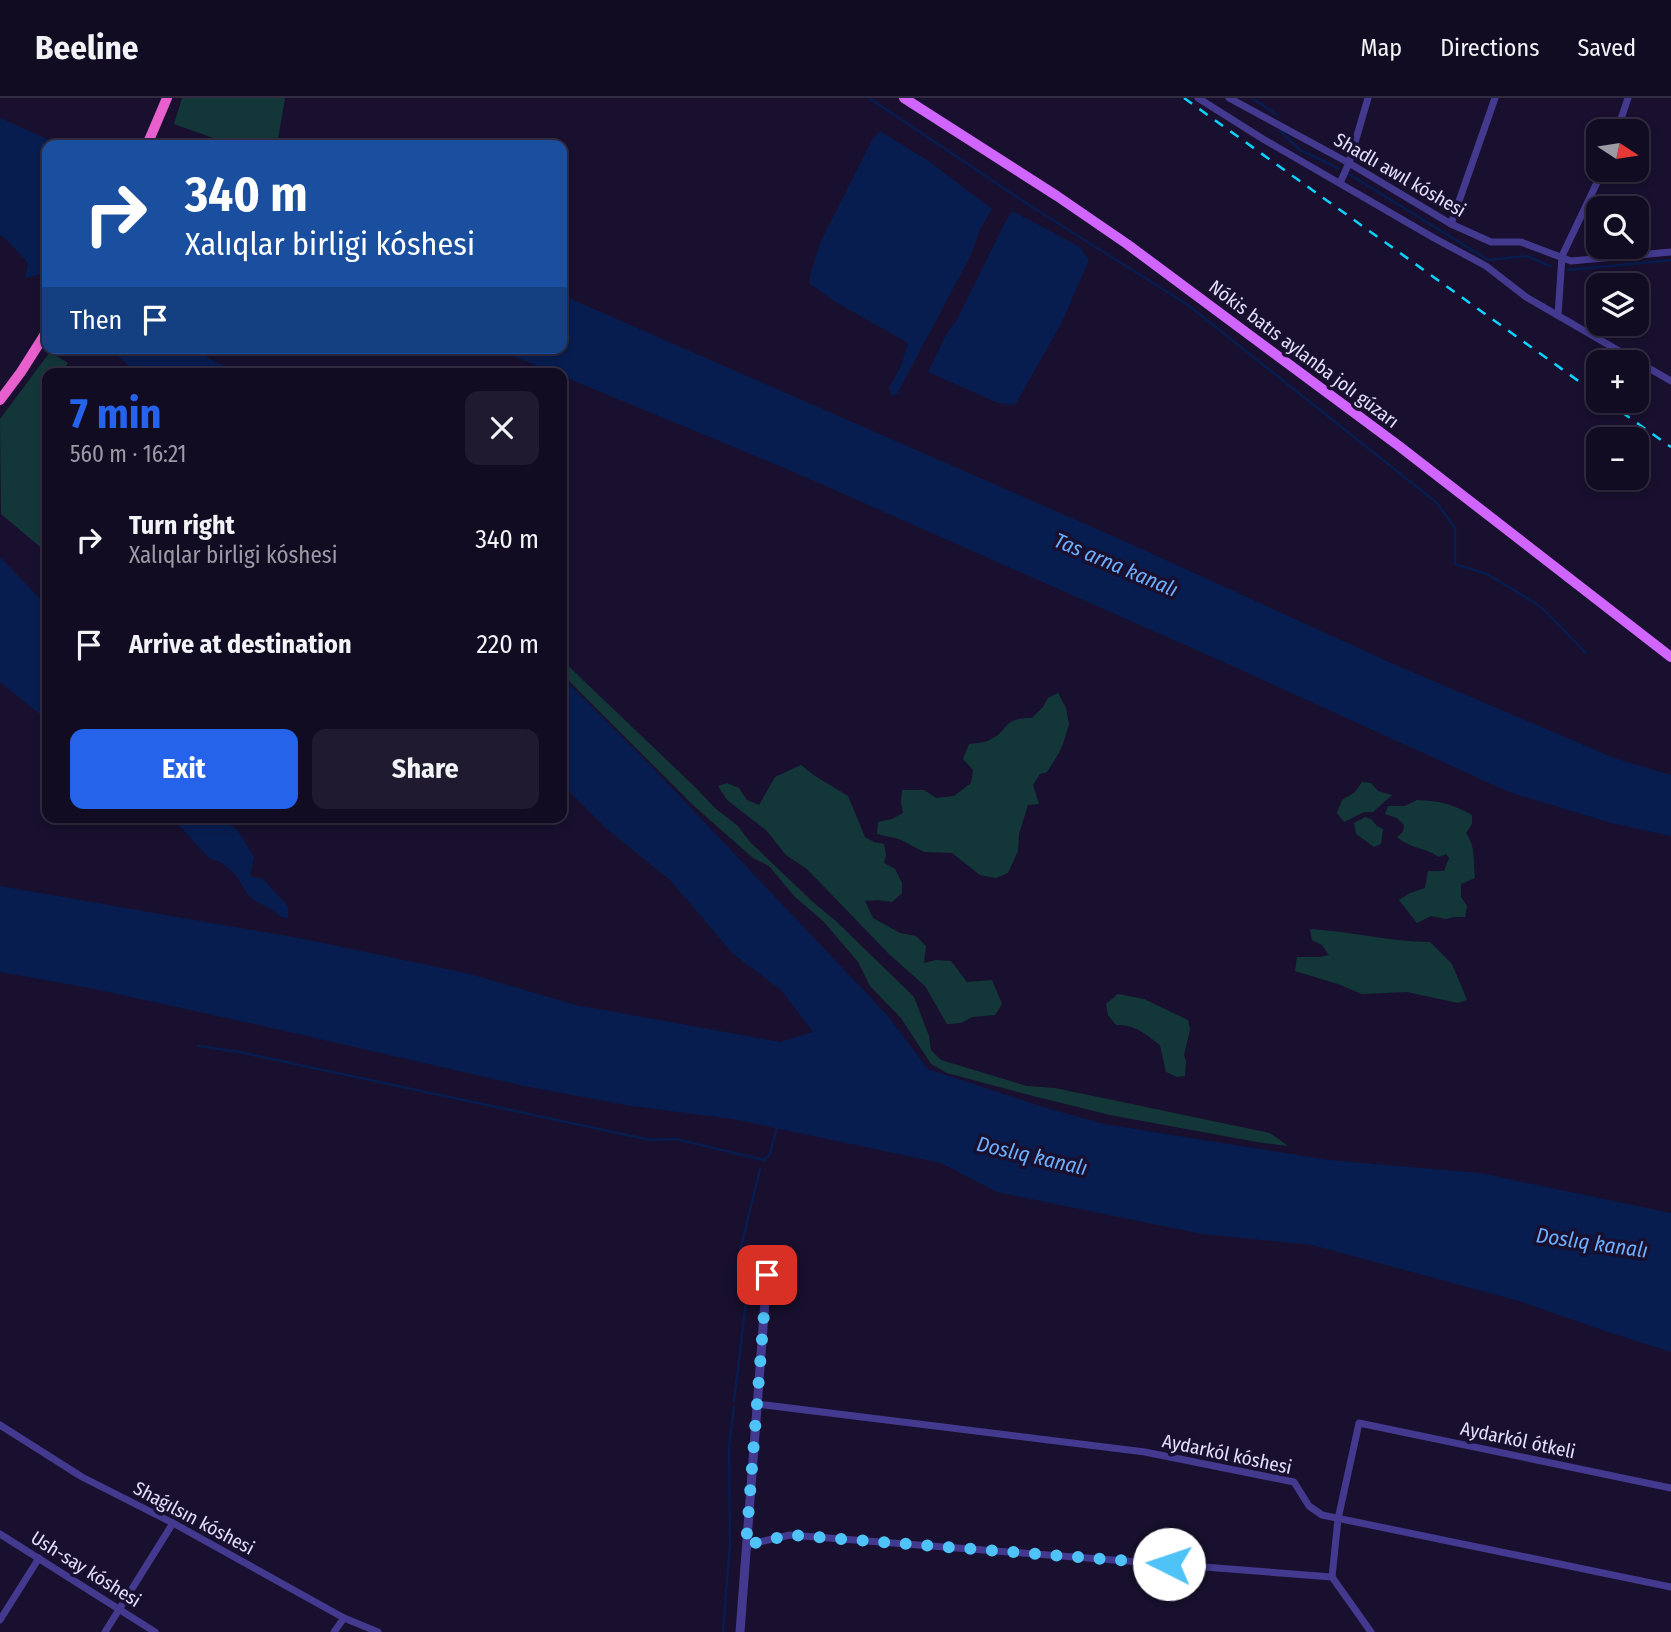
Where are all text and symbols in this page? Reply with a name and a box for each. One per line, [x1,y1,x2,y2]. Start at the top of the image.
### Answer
text: Beeline [35,28,139,68]
text: Map [1361,34,1402,62]
text: Directions [1440,34,1539,62]
text: Saved [1577,34,1636,62]
north arrow [1586,119,1648,182]
map controls [1586,119,1649,490]
street label: Shadlı awıl kóshesi [1330,128,1470,222]
text: 340 m [185,165,308,224]
icon: right [70,168,161,259]
button: search [1586,196,1649,259]
text: Xalıqlar birligi kóshesi [185,225,475,263]
button: layers [1586,273,1649,336]
street label: Nókis batıs aylanba jolı gúzarı [1205,275,1403,433]
icon: arrive [136,301,174,339]
text: Then [70,305,122,336]
button: + [1586,350,1649,413]
text: 7 min [70,389,162,439]
button: close [465,391,539,465]
button: − [1586,427,1649,490]
text: 560 m · 16:21 [70,440,187,468]
text: Turn right [129,510,235,541]
icon: right [70,521,108,559]
text: 340 m [475,524,539,555]
water label: Tas arna kanalı [1050,527,1182,603]
text: Xalıqlar birligi kóshesi [129,541,337,569]
icon: arrive [70,626,108,664]
text: Arrive at destination [129,629,352,660]
text: 220 m [476,629,539,660]
button: Exit [70,729,298,809]
button: Share [312,729,539,809]
water label: Doslıq kanalı [974,1131,1090,1181]
water label: Doslıq kanalı [1534,1222,1650,1264]
pin [737,1245,797,1305]
icon: arrive [748,1256,786,1294]
street label: Aydarkól ótkeli [1459,1417,1577,1463]
street label: Aydarkól kóshesi [1160,1429,1294,1479]
street label: Shaǵılsın kóshesi [130,1476,258,1560]
street label: Ush-say kóshesi [27,1526,145,1612]
position arrow [1132,1527,1206,1601]

